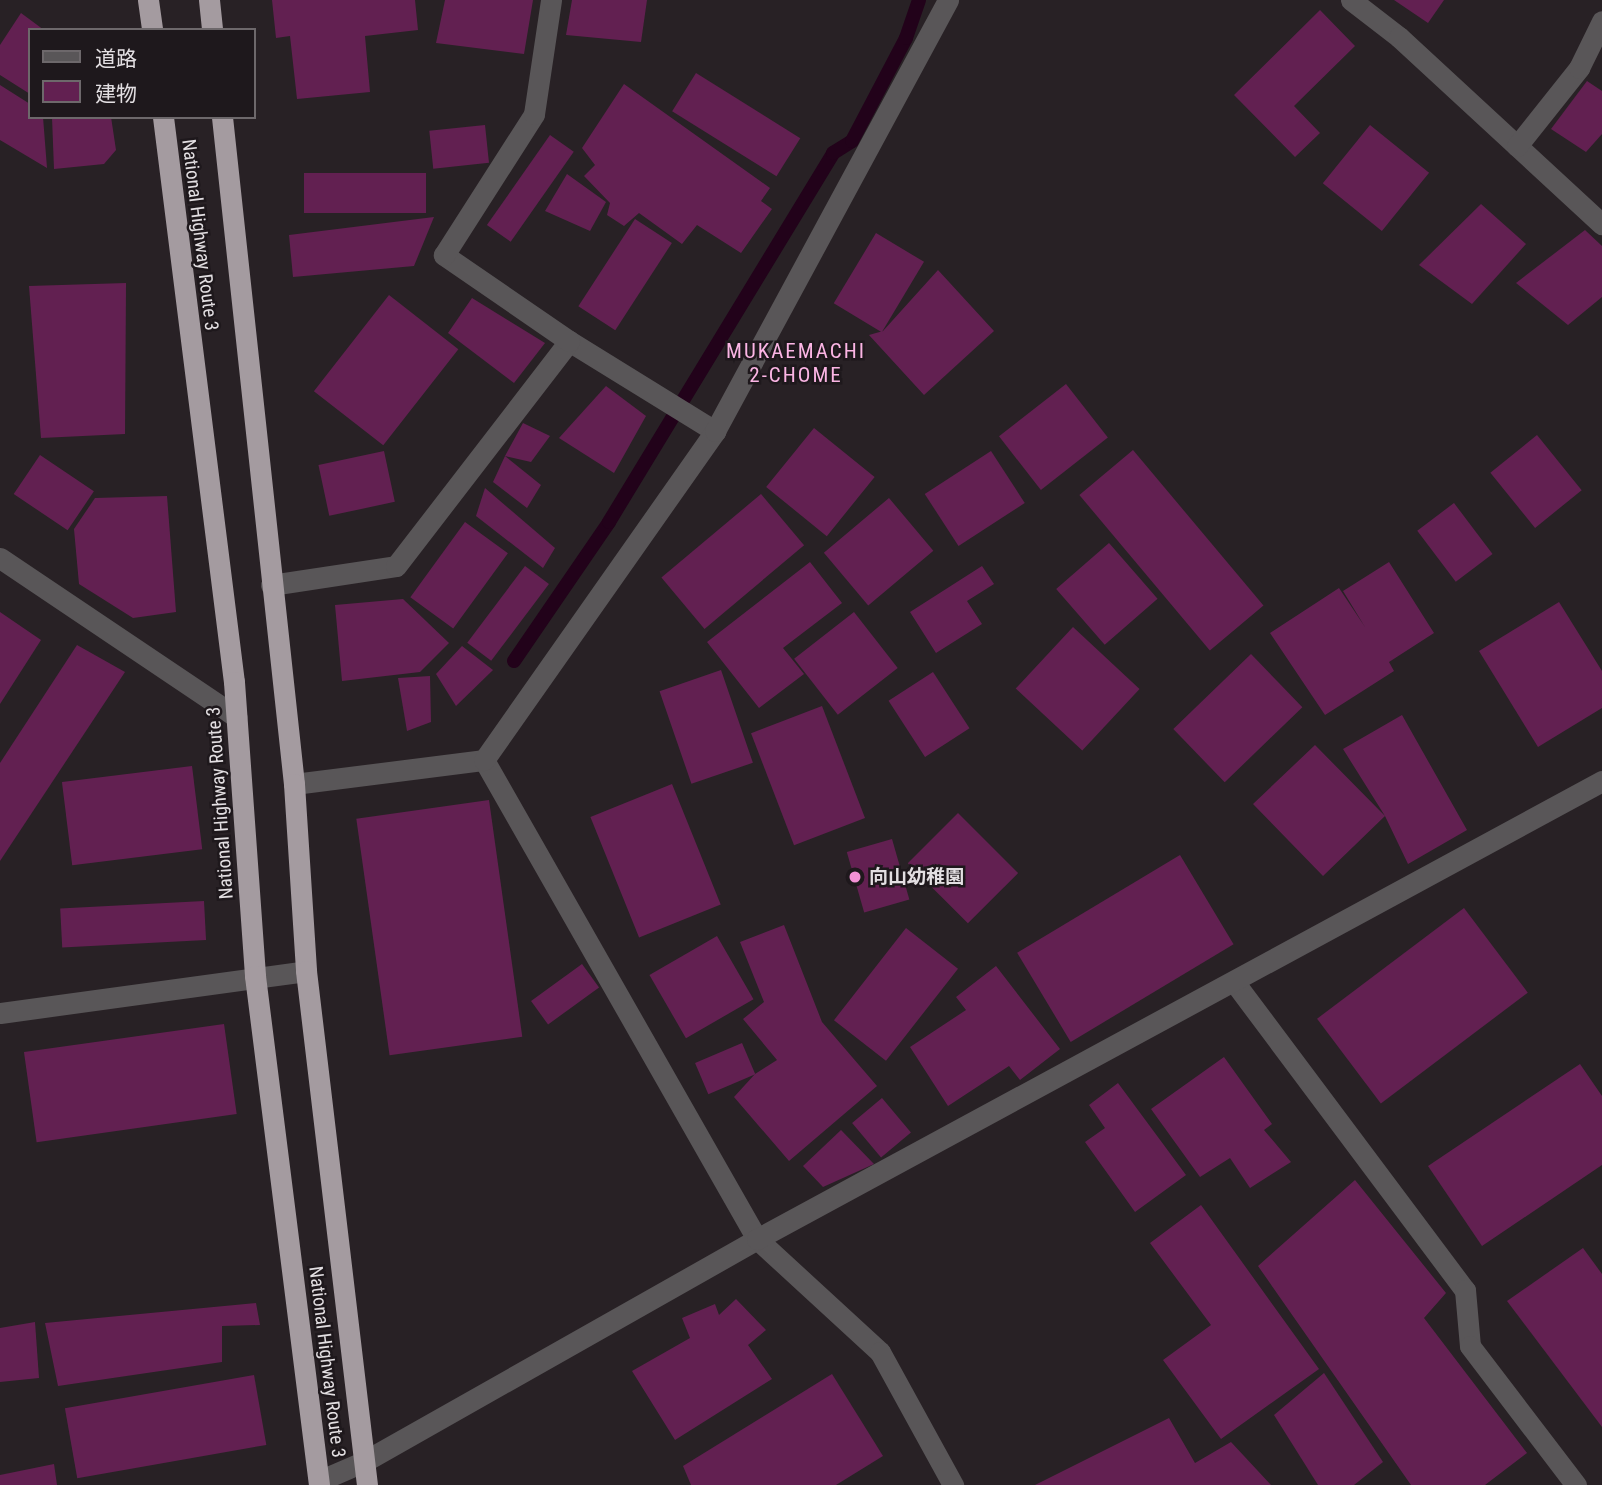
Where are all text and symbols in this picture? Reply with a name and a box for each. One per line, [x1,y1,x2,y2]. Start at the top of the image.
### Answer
legend [28,28,256,119]
text: 道路 [95,47,137,71]
text: 建物 [95,82,137,106]
street label: National Highway Route 3 [177,138,223,332]
district label: MUKAEMACHI 2-CHOME [727,338,865,388]
street label: National Highway Route 3 [202,706,238,900]
place label: 向山幼稚園 [869,866,964,888]
marker: 向山幼稚園 [847,869,863,885]
street label: National Highway Route 3 [304,1265,350,1459]

